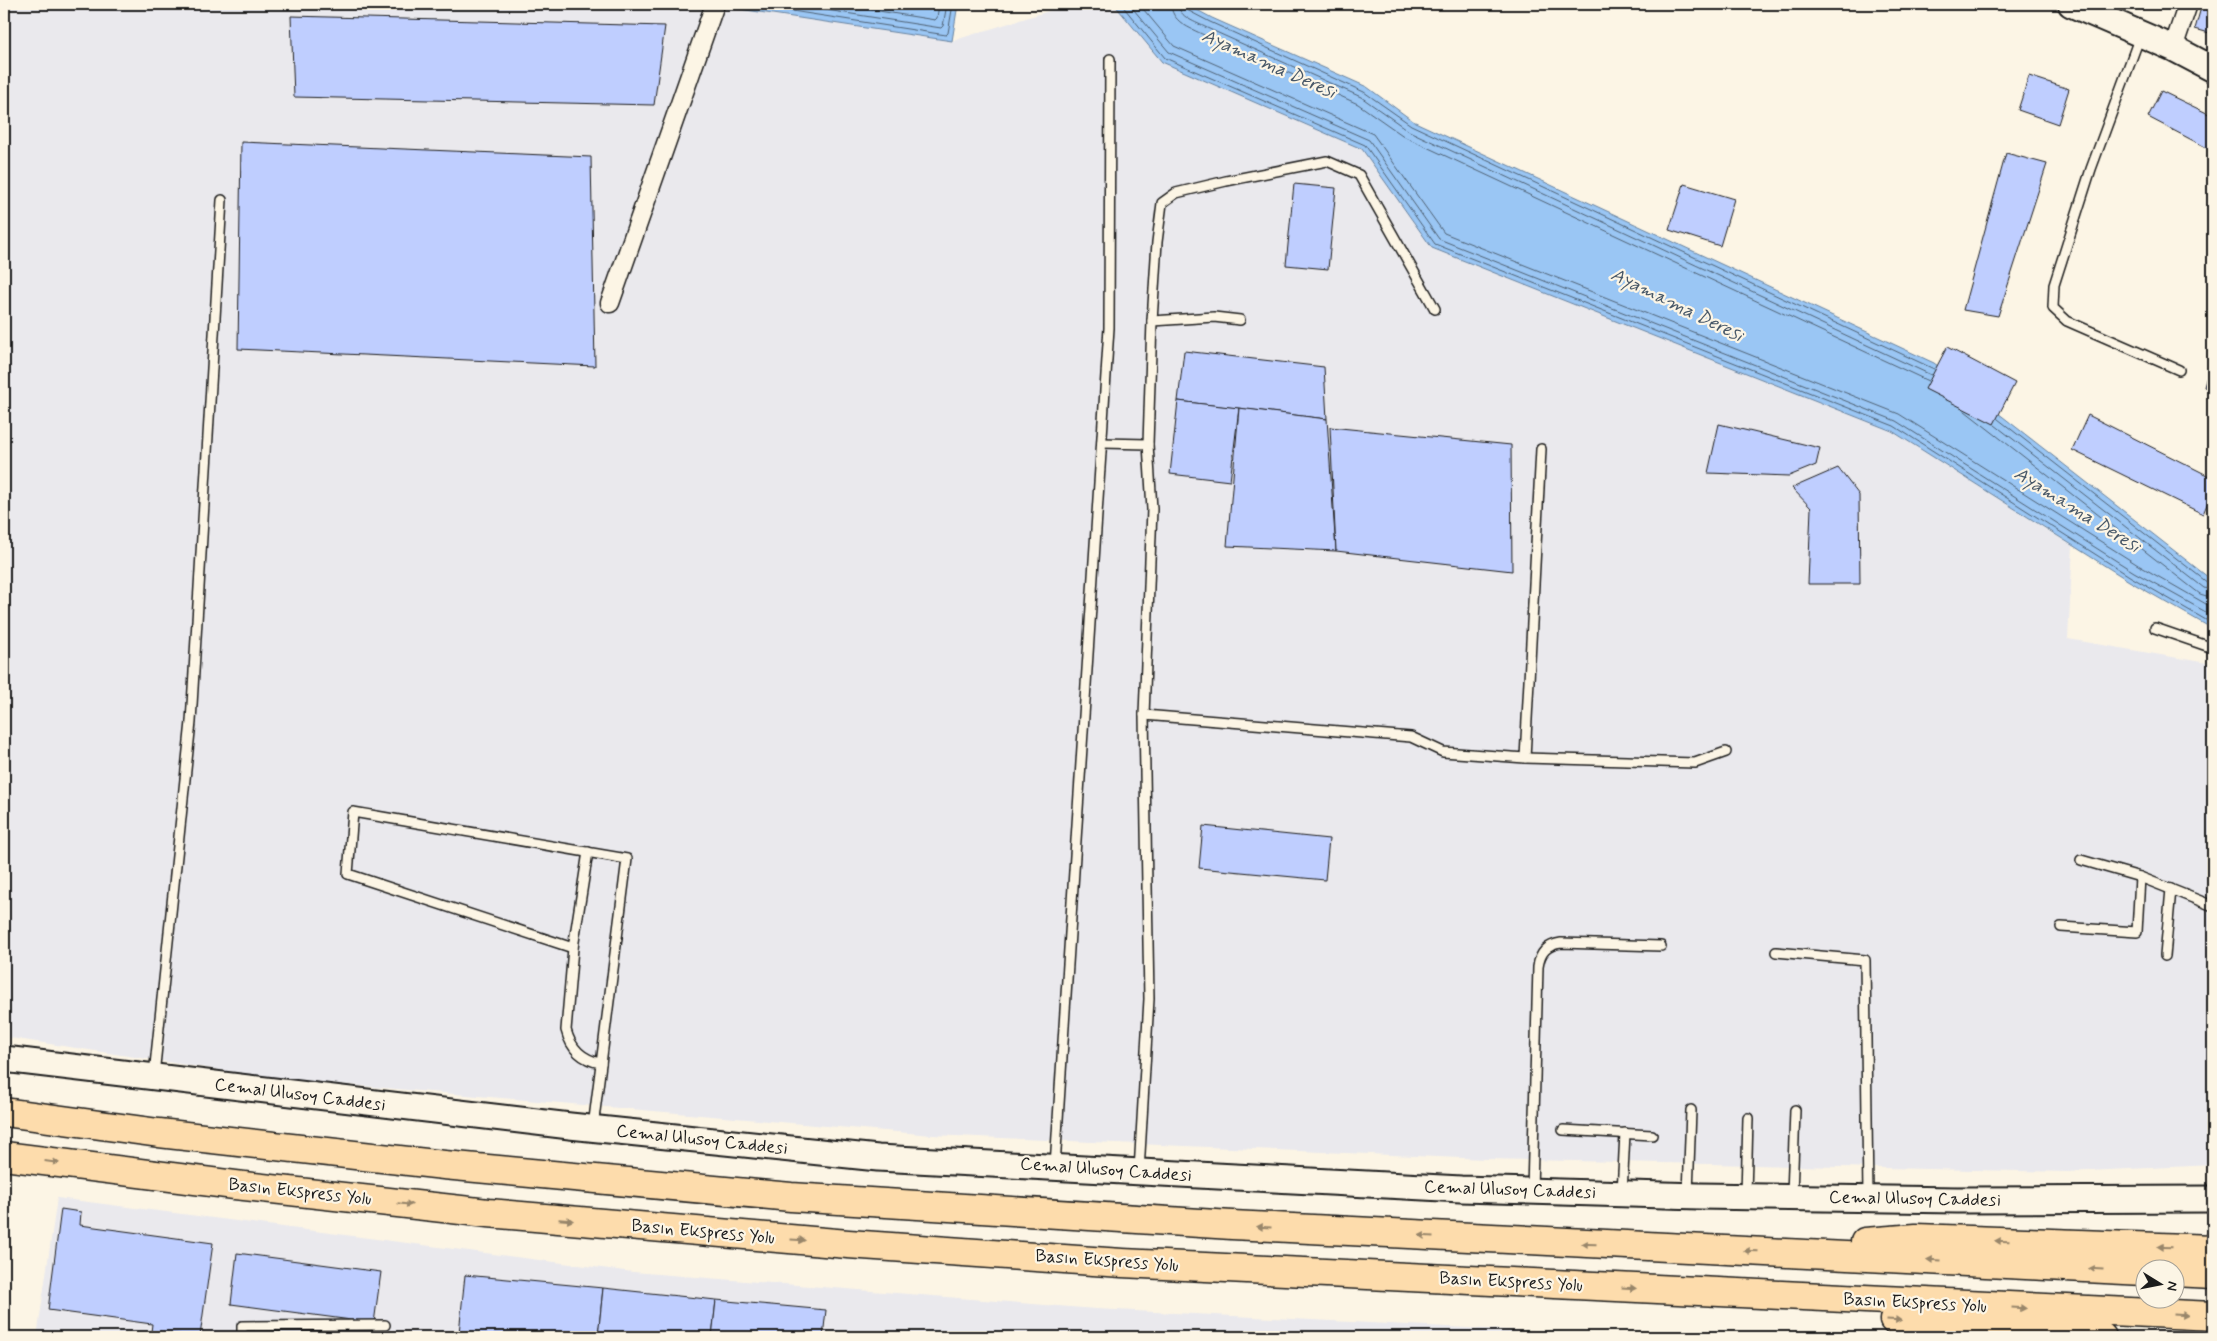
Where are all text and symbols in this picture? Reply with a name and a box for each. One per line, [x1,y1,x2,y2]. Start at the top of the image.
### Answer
water label: Ayamama Deresi [1198,23,1342,105]
water label: Ayamama Deresi [1607,262,1749,349]
water label: Ayamama Deresi [2009,461,2146,560]
street label: Cemal Ulusoy Caddesi [213,1073,387,1117]
street label: Cemal Ulusoy Caddesi [615,1119,789,1161]
street label: Cemal Ulusoy Caddesi [1019,1152,1193,1188]
one-way arrow [44,1159,60,1167]
street label: Basın Ekspress Yolu [227,1173,373,1211]
street label: Cemal Ulusoy Caddesi [1424,1175,1596,1205]
street label: Cemal Ulusoy Caddesi [1829,1185,2001,1213]
one-way arrow [397,1200,413,1208]
street label: Basın Ekspress Yolu [630,1214,776,1250]
one-way arrow [559,1216,575,1224]
one-way arrow [1256,1223,1272,1231]
one-way arrow [1418,1231,1434,1239]
one-way arrow [790,1237,806,1245]
one-way arrow [1994,1237,2010,1245]
one-way arrow [1580,1239,1596,1247]
one-way arrow [2156,1243,2172,1251]
street label: Basın Ekspress Yolu [1035,1244,1179,1278]
one-way arrow [1743,1246,1759,1254]
one-way arrow [1925,1256,1941,1264]
north arrow [2134,1258,2184,1308]
one-way arrow [2088,1264,2104,1272]
street label: Basın Ekspress Yolu [1439,1266,1583,1298]
text: N [2162,1280,2181,1292]
one-way arrow [1621,1285,1637,1293]
street label: Basın Ekspress Yolu [1843,1287,1987,1319]
one-way arrow [2011,1304,2027,1312]
one-way arrow [2173,1311,2189,1319]
one-way arrow [1886,1316,1902,1324]

